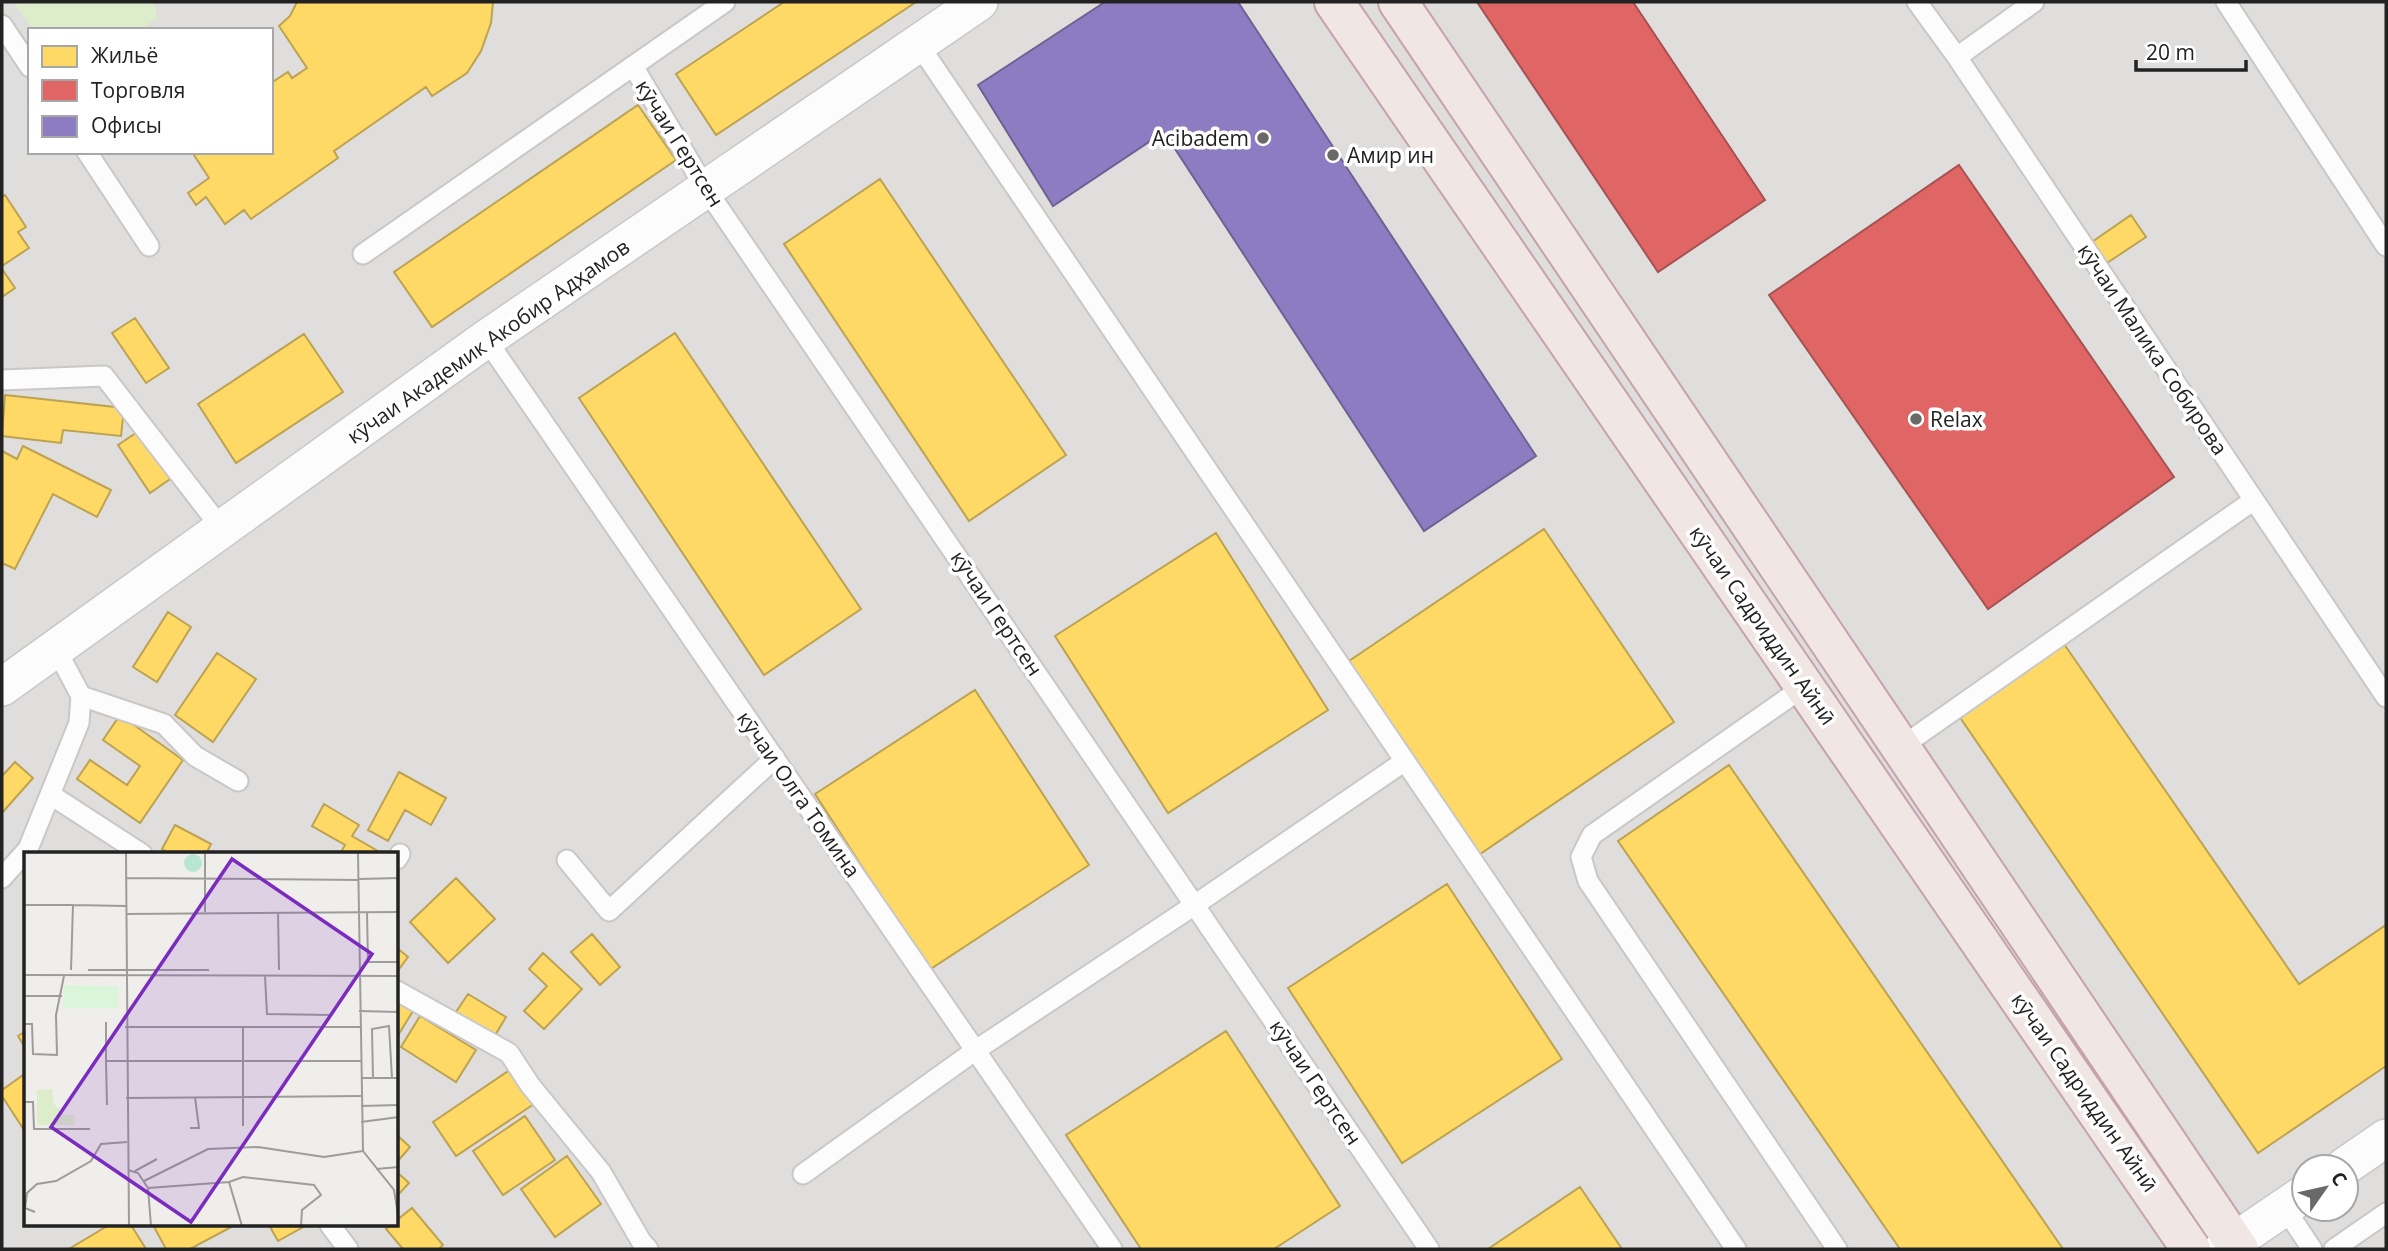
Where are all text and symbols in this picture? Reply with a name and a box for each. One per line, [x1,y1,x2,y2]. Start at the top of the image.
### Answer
legend [28,28,273,154]
scale bar [2136,28,2246,72]
text: 20 m [2146,38,2195,66]
text: Жильё [91,41,158,69]
street label: кӯчаи Гертсен [630,74,730,212]
text: Торговля [91,76,185,104]
text: Офисы [91,111,162,139]
place label: Acibadem [1152,124,1249,152]
marker: Acibadem [1255,130,1271,146]
place label: Амир ин [1347,141,1434,169]
marker: Амир ин [1325,147,1341,163]
street label: кӯчаи Академик Акобир Адҳамов [341,232,635,450]
street label: кӯчаи Малика Собирова [2072,238,2234,460]
place label: Relax [1930,405,1983,433]
marker: Relax [1908,411,1924,427]
street label: кӯчаи Садриддин Айнӣ [1683,520,1843,730]
street label: кӯчаи Гертсен [945,545,1049,681]
street label: кӯчаи Олга Томина [731,705,867,883]
inset map [24,852,399,1226]
street label: кӯчаи Садриддин Айнӣ [2005,987,2165,1197]
street label: кӯчаи Гертсен [1264,1014,1368,1150]
north arrow [2290,1153,2360,1223]
text: С [2325,1166,2353,1191]

